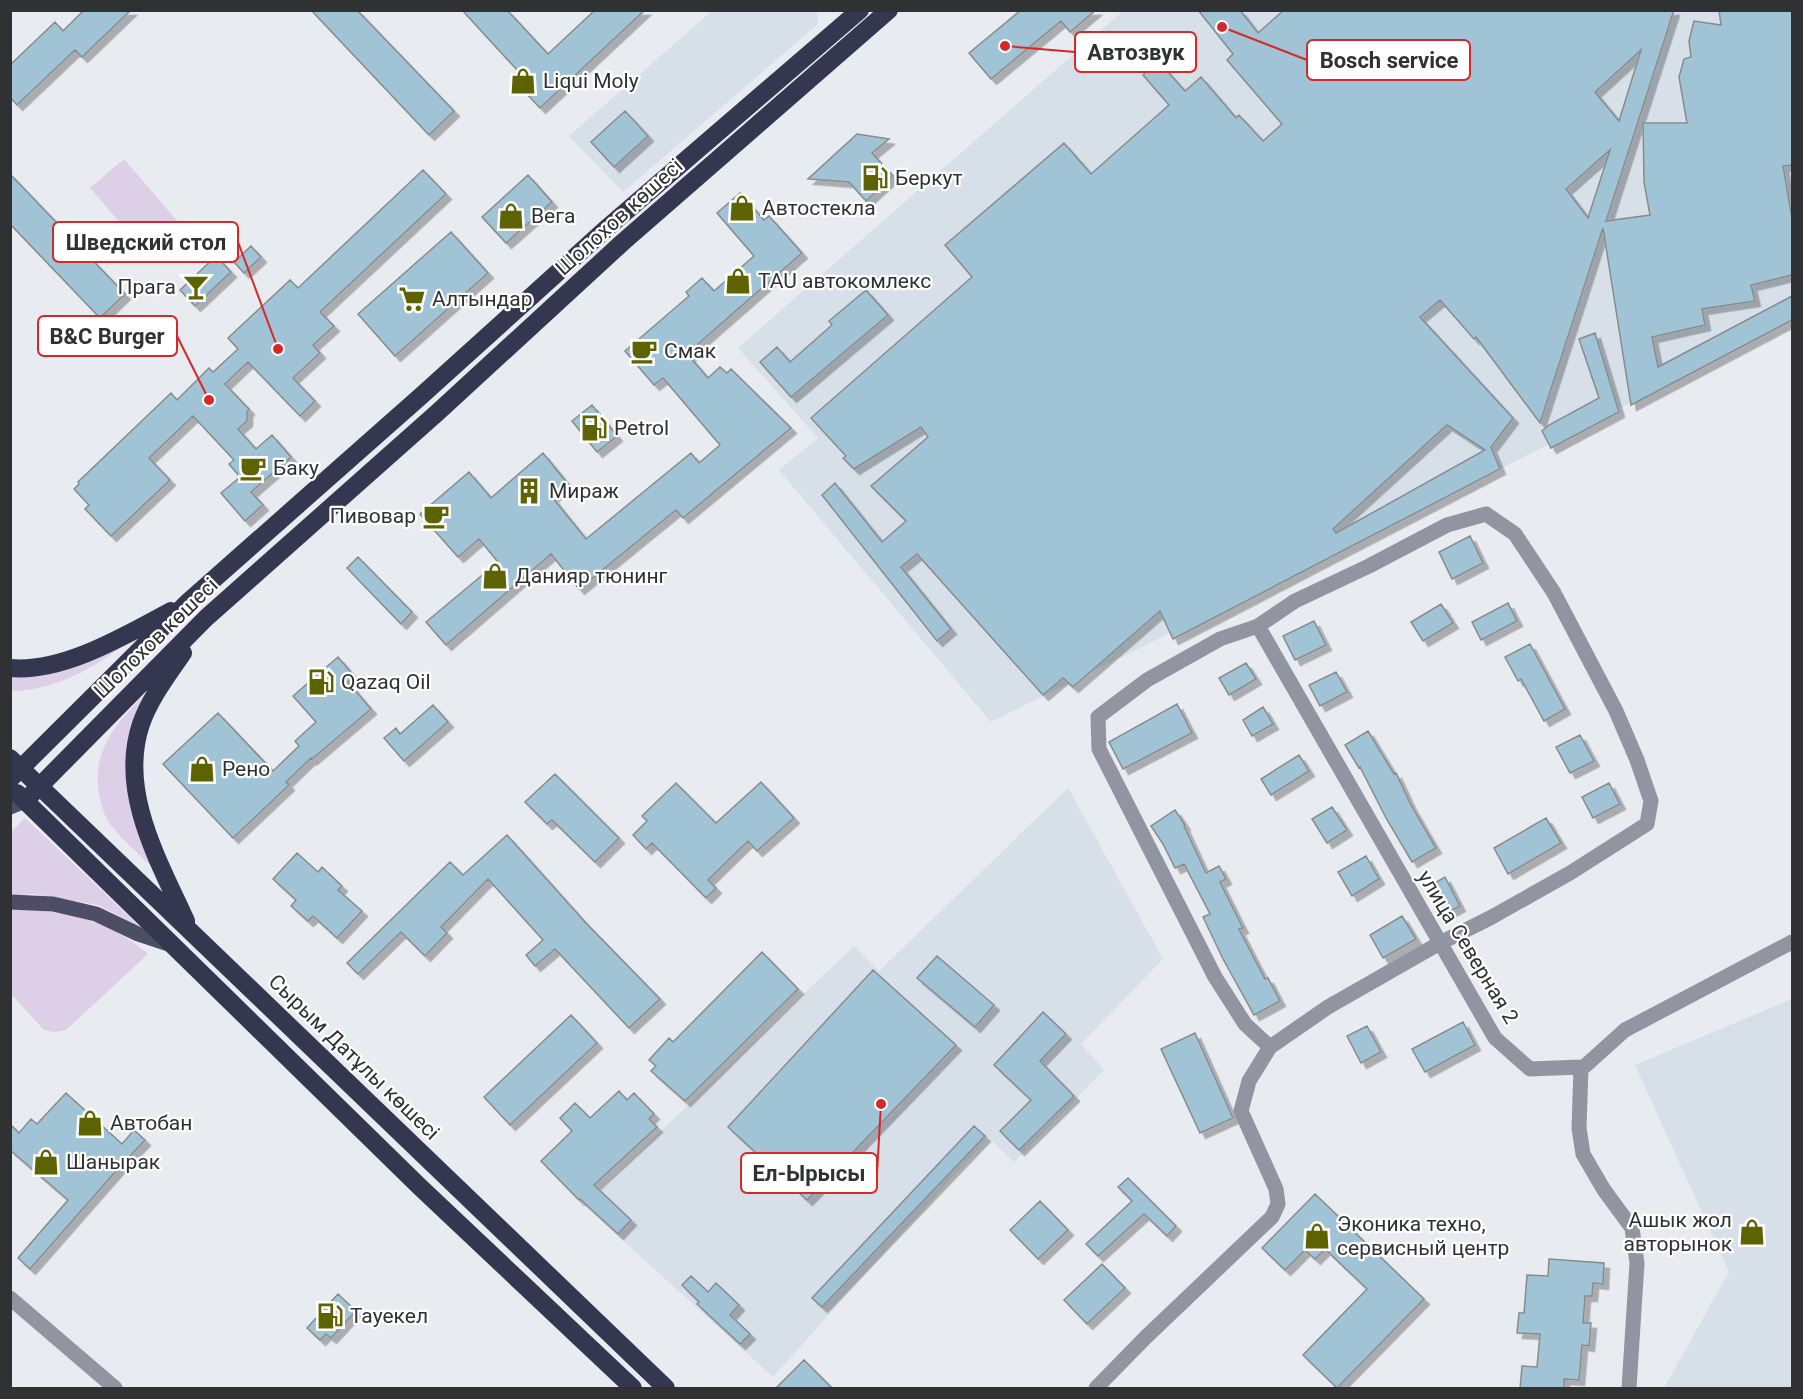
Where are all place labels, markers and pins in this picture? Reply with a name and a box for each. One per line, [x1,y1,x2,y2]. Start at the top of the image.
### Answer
callout: Автозвук [1075,32,1196,72]
callout: Bosch service [1307,40,1470,80]
shop icon: Liqui Moly [508,66,538,96]
place label: Liqui Moly [543,69,639,93]
fuel station icon: Беркут [860,163,890,193]
place label: Беркут [895,166,963,190]
shop icon: Автостекла [727,193,757,223]
place label: Автостекла [762,196,876,220]
shop icon: Вега [496,201,526,231]
place label: Вега [531,204,575,228]
callout: Шведский стол [53,222,238,262]
shop icon: TAU автокомлекс [723,266,753,296]
place label: TAU автокомлекс [758,269,931,293]
bar icon: Прага [181,272,211,302]
place label: Прага [118,275,176,299]
supermarket icon: Алтындар [397,284,427,314]
place label: Алтындар [432,287,532,311]
callout: B&C Burger [38,316,177,356]
cafe icon: Смак [629,336,659,366]
place label: Смак [664,339,717,363]
fuel station icon: Petrol [579,413,609,443]
place label: Petrol [614,416,669,440]
cafe icon: Баку [238,453,268,483]
place label: Баку [273,456,319,480]
building icon: Мираж [514,476,544,506]
place label: Мираж [549,479,619,503]
cafe icon: Пивовар [421,501,451,531]
place label: Пивовар [330,504,416,528]
shop icon: Данияр тюнинг [480,561,510,591]
place label: Данияр тюнинг [515,564,668,588]
fuel station icon: Qazaq Oil [306,667,336,697]
place label: Qazaq Oil [341,670,431,694]
shop icon: Рено [187,754,217,784]
place label: Рено [222,757,270,781]
shop icon: Автобан [75,1108,105,1138]
place label: Автобан [110,1111,192,1135]
shop icon: Шанырак [31,1147,61,1177]
place label: Шанырак [66,1150,161,1174]
callout: Ел-Ырысы [741,1153,877,1193]
place label: Ашык жол авторынок [1624,1208,1733,1256]
place label: Эконика техно, сервисный центр [1337,1212,1509,1260]
shop icon: Ашык жол авторынок [1737,1217,1767,1247]
shop icon: Эконика техно, сервисный центр [1302,1221,1332,1251]
fuel station icon: Тауекел [315,1301,345,1331]
place label: Тауекел [350,1304,428,1328]

